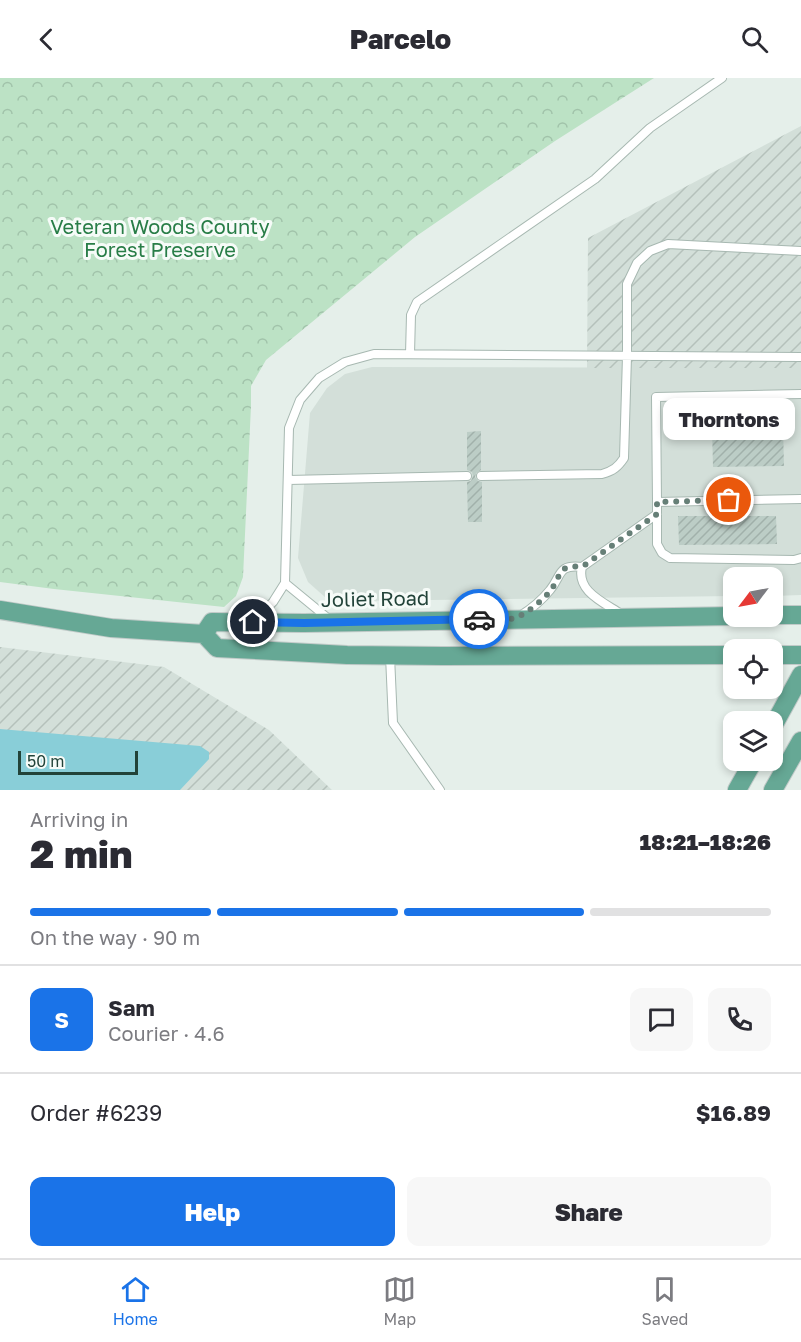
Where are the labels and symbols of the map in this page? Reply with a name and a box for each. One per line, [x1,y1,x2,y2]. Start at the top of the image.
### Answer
park label: Veteran Woods County Forest Preserve [50,214,270,261]
callout: Thorntons [663,398,795,440]
pin [703,474,754,525]
north arrow [723,567,783,627]
street label: Joliet Road [321,585,429,611]
courier [449,589,509,649]
pin [227,596,278,647]
scale bar [18,748,138,776]

